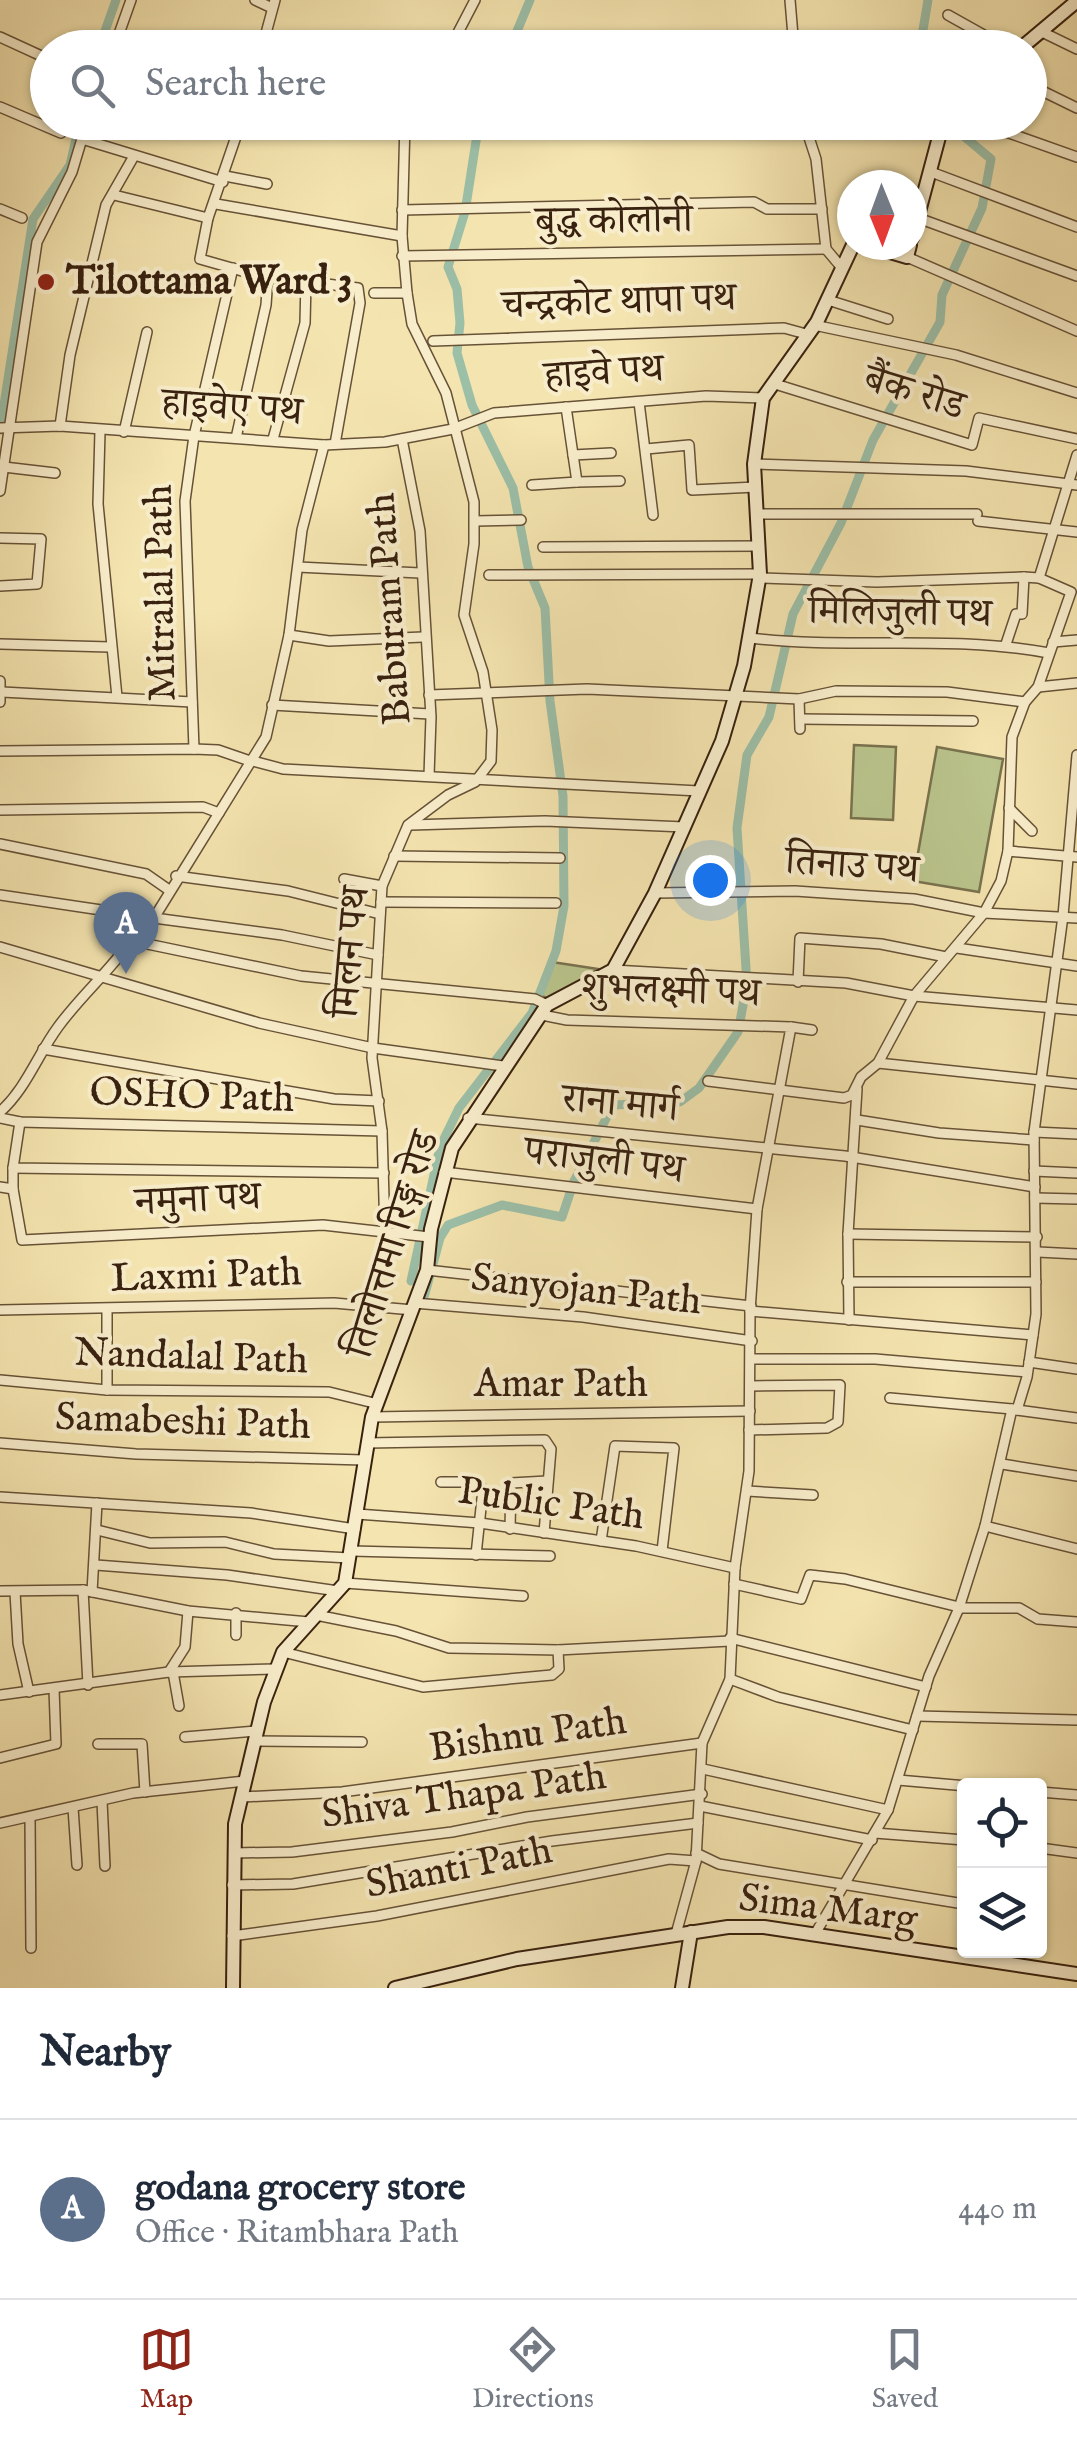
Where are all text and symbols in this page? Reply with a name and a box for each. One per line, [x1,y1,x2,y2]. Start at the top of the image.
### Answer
search box [30,30,1047,140]
icon: search [65,58,120,113]
text: Search here [145,61,326,109]
north arrow [837,170,927,260]
street label: बुद्ध कोलोनी [533,195,695,249]
place label: Tilottama Ward 3 [65,257,352,308]
marker: Tilottama Ward 3 [35,271,57,293]
street label: चन्द्रकोट थापा पथ [499,273,739,333]
street label: हाइवे पथ [540,344,667,404]
street label: बैंक रोड [855,354,973,434]
street label: हाइवेए पथ [158,378,306,439]
street label: Mitralal Path [135,484,189,702]
street label: Baburam Path [357,491,425,727]
street label: मिलिजुली पथ [806,587,994,641]
street label: तिनाउ पथ [781,837,922,897]
your location [685,855,736,906]
street label: मिलन पथ [321,883,383,1022]
pin: A [94,892,158,974]
street label: शुभलक्ष्मी पथ [581,963,763,1021]
street label: OSHO Path [89,1068,295,1126]
street label: राना मार्ग [558,1074,682,1136]
street label: तिलोत्तमा रिङ्ग रोड [335,1123,453,1366]
street label: पराजुली पथ [519,1127,689,1197]
street label: नमुना पथ [132,1172,264,1230]
street label: Laxmi Path [110,1248,302,1306]
street label: Sanyojan Path [468,1254,704,1328]
street label: Nandalal Path [73,1328,309,1388]
street label: Amar Path [473,1360,648,1411]
street label: Samabeshi Path [54,1393,312,1453]
street label: Public Path [455,1467,647,1543]
street label: Bishnu Path [426,1697,630,1775]
street label: Shiva Thapa Path [319,1752,609,1842]
map controls [957,1778,1047,1958]
button: locate [957,1778,1047,1868]
street label: Shanti Path [362,1826,556,1912]
button: layers [957,1868,1047,1958]
street label: Sima Marg [736,1874,921,1946]
text: Nearby [40,2027,171,2080]
text: godana grocery store [135,2165,465,2213]
text: A [62,2189,83,2230]
text: 440 m [958,2189,1037,2230]
text: Office · Ritambhara Path [135,2213,459,2254]
tab: Map [139,2322,194,2417]
tab: Directions [472,2322,594,2417]
tab: Saved [872,2322,938,2417]

